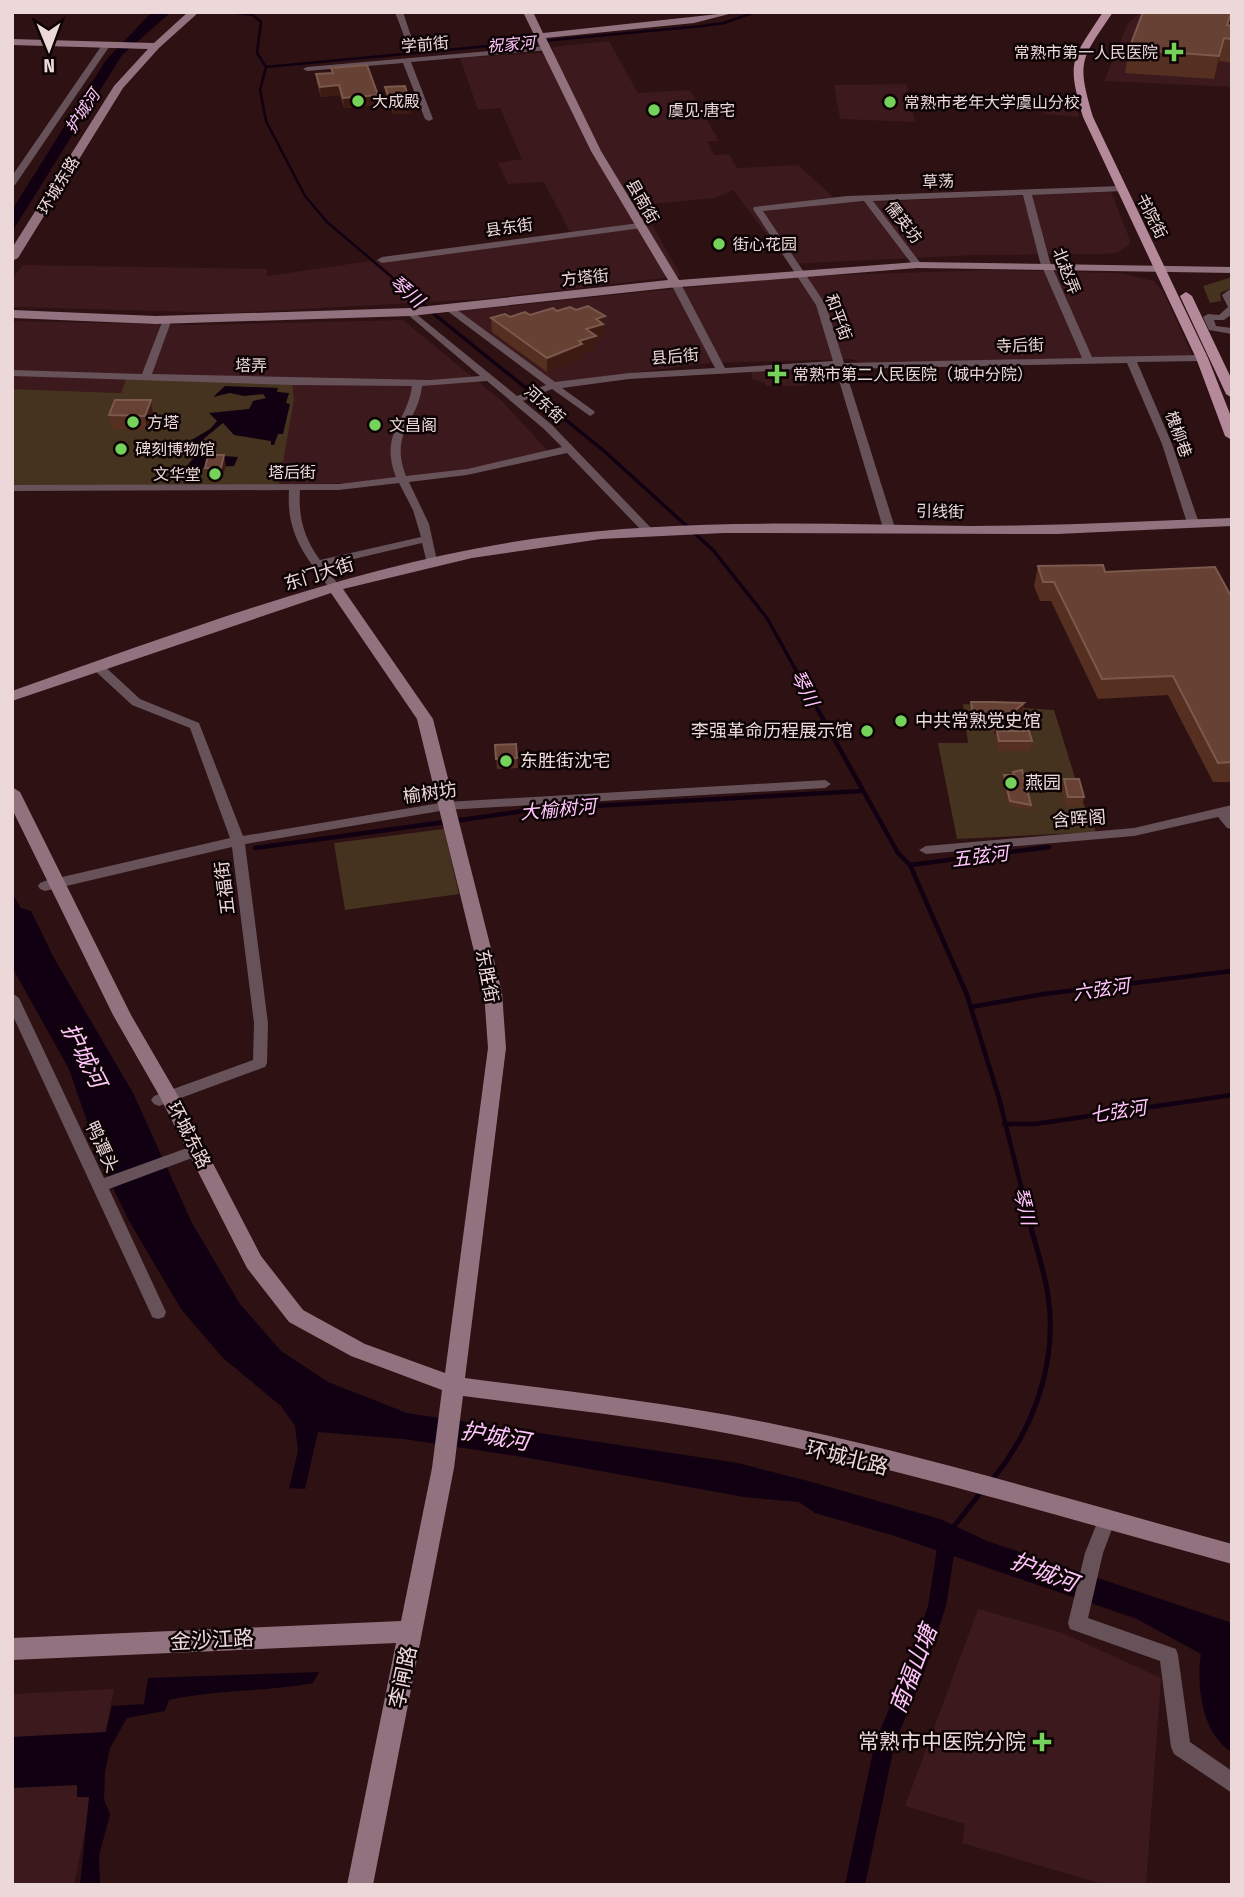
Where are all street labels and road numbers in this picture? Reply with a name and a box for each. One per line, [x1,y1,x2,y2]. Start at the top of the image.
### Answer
street label: 学前街 [400,33,450,56]
street label: 环城东路 [34,153,83,218]
street label: 草荡 [922,171,954,192]
street label: 县南街 [622,176,663,227]
street label: 书院街 [1132,191,1171,242]
street label: 儒英坊 [881,198,926,247]
street label: 县东街 [484,215,534,240]
street label: 北赵弄 [1049,245,1084,297]
street label: 方塔街 [560,266,610,289]
street label: 和平街 [821,291,856,343]
street label: 寺后街 [996,335,1044,356]
street label: 县后街 [650,345,700,368]
street label: 塔弄 [235,356,267,375]
street label: 河东街 [520,381,569,427]
street label: 槐柳巷 [1161,408,1196,460]
street label: 塔后街 [268,463,316,482]
street label: 引线街 [916,502,964,521]
street label: 东门大街 [281,553,357,595]
street label: 榆树坊 [402,778,458,808]
street label: 含晖阁 [1051,806,1107,832]
street label: 五福街 [211,860,239,916]
street label: 东胜街 [471,947,503,1005]
street label: 环城东路 [163,1098,215,1172]
street label: 鸭潭头 [81,1118,123,1176]
street label: 环城北路 [803,1435,891,1481]
street label: 金沙江路 [169,1625,255,1655]
street label: 李闸路 [384,1643,422,1711]

